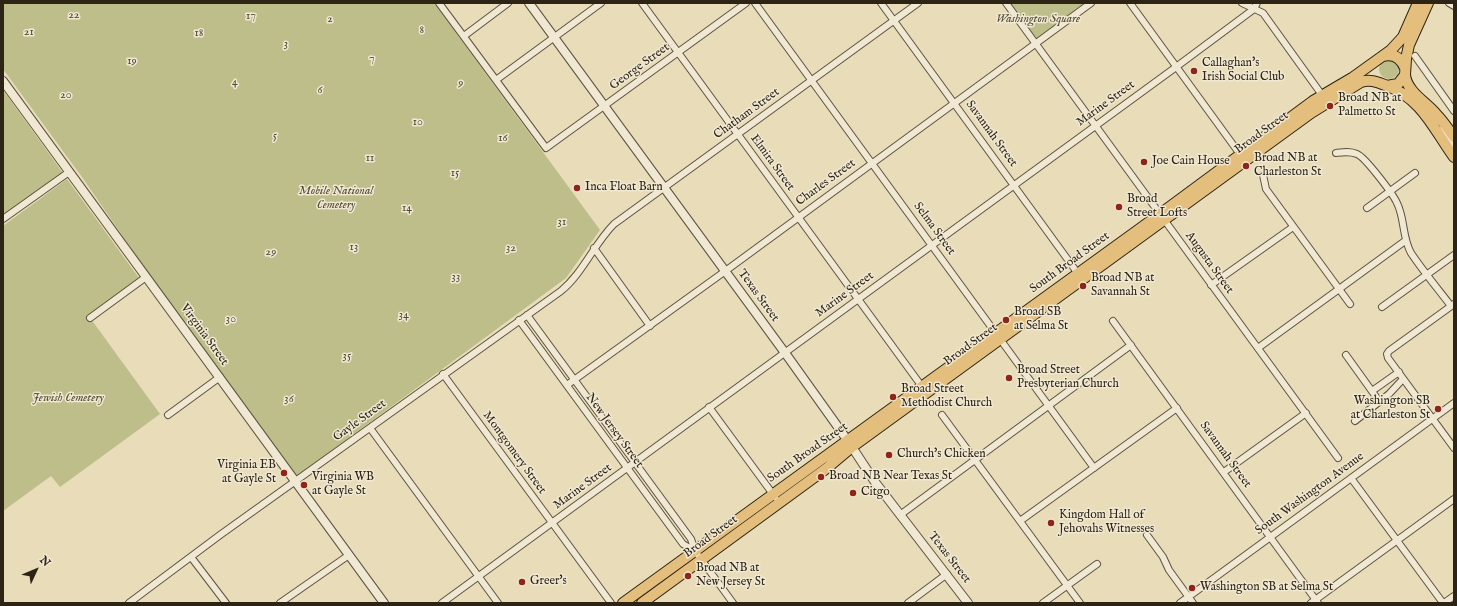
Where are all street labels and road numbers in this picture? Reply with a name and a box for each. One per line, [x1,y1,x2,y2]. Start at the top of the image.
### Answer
street label: George Street [607,41,673,93]
street label: Marine Street [1074,78,1138,130]
street label: Chatham Street [711,85,783,143]
street label: Savannah Street [962,98,1020,170]
street label: Broad Street [1232,109,1292,157]
street label: Elmira Street [747,132,797,194]
street label: Charles Street [793,157,859,209]
street label: Selma Street [910,200,958,258]
street label: South Broad Street [1027,229,1113,297]
street label: Augusta Street [1182,229,1236,297]
street label: Texas Street [734,267,782,325]
street label: Marine Street [813,269,877,321]
street label: Virginia Street [177,301,231,369]
street label: Broad Street [941,321,1001,369]
street label: New Jersey Street [582,391,646,471]
street label: Gayle Street [331,397,389,445]
street label: Montgomery Street [479,409,549,497]
street label: Savannah Street [1196,419,1254,491]
street label: South Broad Street [765,420,851,486]
street label: South Washington Avenue [1253,450,1367,538]
street label: Marine Street [551,461,615,513]
street label: Broad Street [681,513,741,561]
street label: Texas Street [925,530,973,586]

